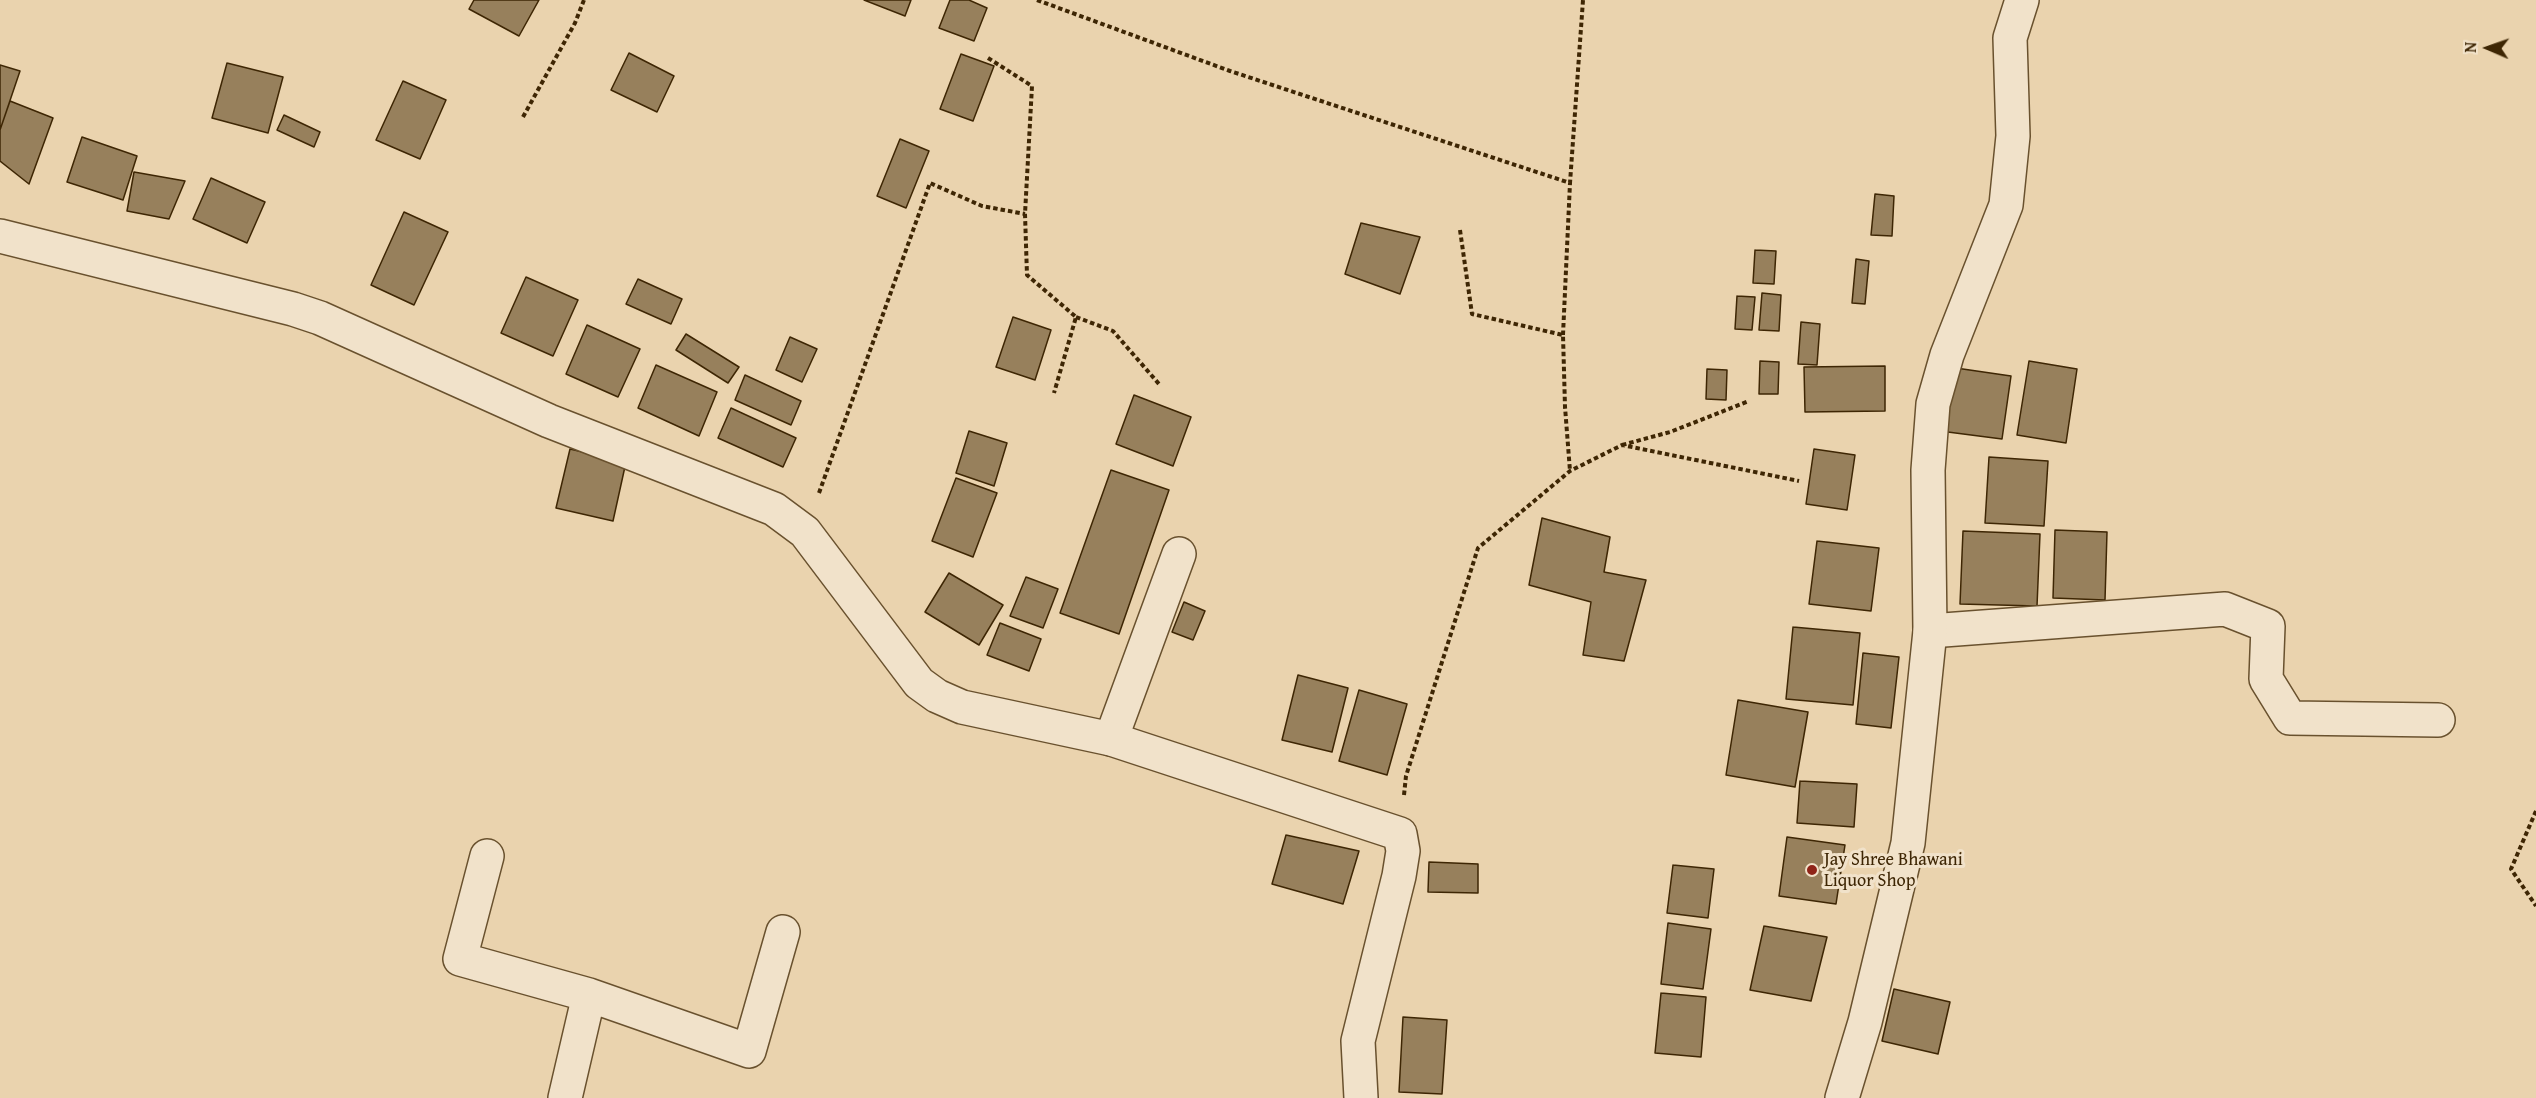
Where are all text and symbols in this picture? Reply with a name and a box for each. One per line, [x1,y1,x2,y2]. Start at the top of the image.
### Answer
north arrow [2458,18,2518,78]
text: N [2458,42,2482,53]
place label: Jay Shree Bhawani Liquor Shop [1824,849,1963,892]
marker: Jay Shree Bhawani Liquor Shop [1805,863,1819,877]

